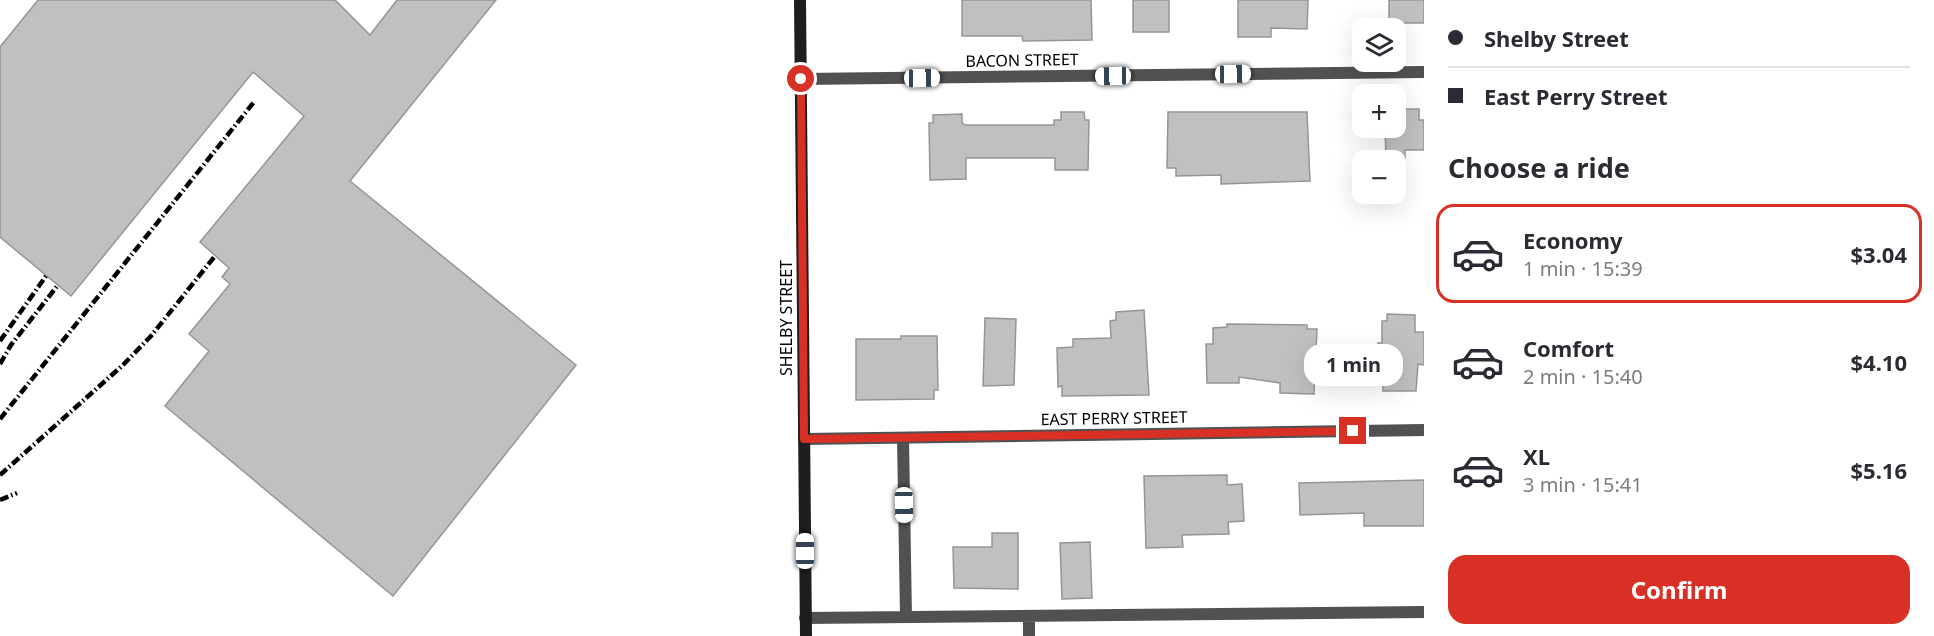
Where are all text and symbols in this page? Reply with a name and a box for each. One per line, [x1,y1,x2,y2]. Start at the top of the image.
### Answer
map controls [1352,18,1406,204]
button: layers [1352,18,1406,72]
text: Shelby Street [1484,23,1629,53]
street label: BACON STREET [965,48,1079,72]
route start [787,65,814,92]
car [1215,65,1251,83]
car [1095,67,1131,85]
car [904,69,940,87]
text: East Perry Street [1484,81,1667,111]
button: + [1352,84,1406,138]
text: Choose a ride [1448,149,1630,186]
button: − [1352,150,1406,204]
text: Economy [1523,225,1622,255]
icon: car [1451,227,1505,281]
text: $3.04 [1850,239,1907,269]
text: 1 min · 15:39 [1523,255,1643,282]
street label: SHELBY STREET [775,260,797,376]
text: Comfort [1523,333,1614,363]
icon: car [1451,335,1505,389]
callout: 1 min [1304,344,1402,386]
text: $4.10 [1850,347,1907,377]
text: 1 min [1326,351,1381,378]
text: 2 min · 15:40 [1523,363,1643,390]
street label: EAST PERRY STREET [1040,406,1188,430]
route end [1339,417,1366,444]
text: XL [1523,441,1550,471]
icon: car [1451,443,1505,497]
text: $5.16 [1850,455,1907,485]
text: 3 min · 15:41 [1523,471,1643,498]
car [895,487,913,523]
car [796,533,814,569]
button: Confirm [1448,555,1910,624]

